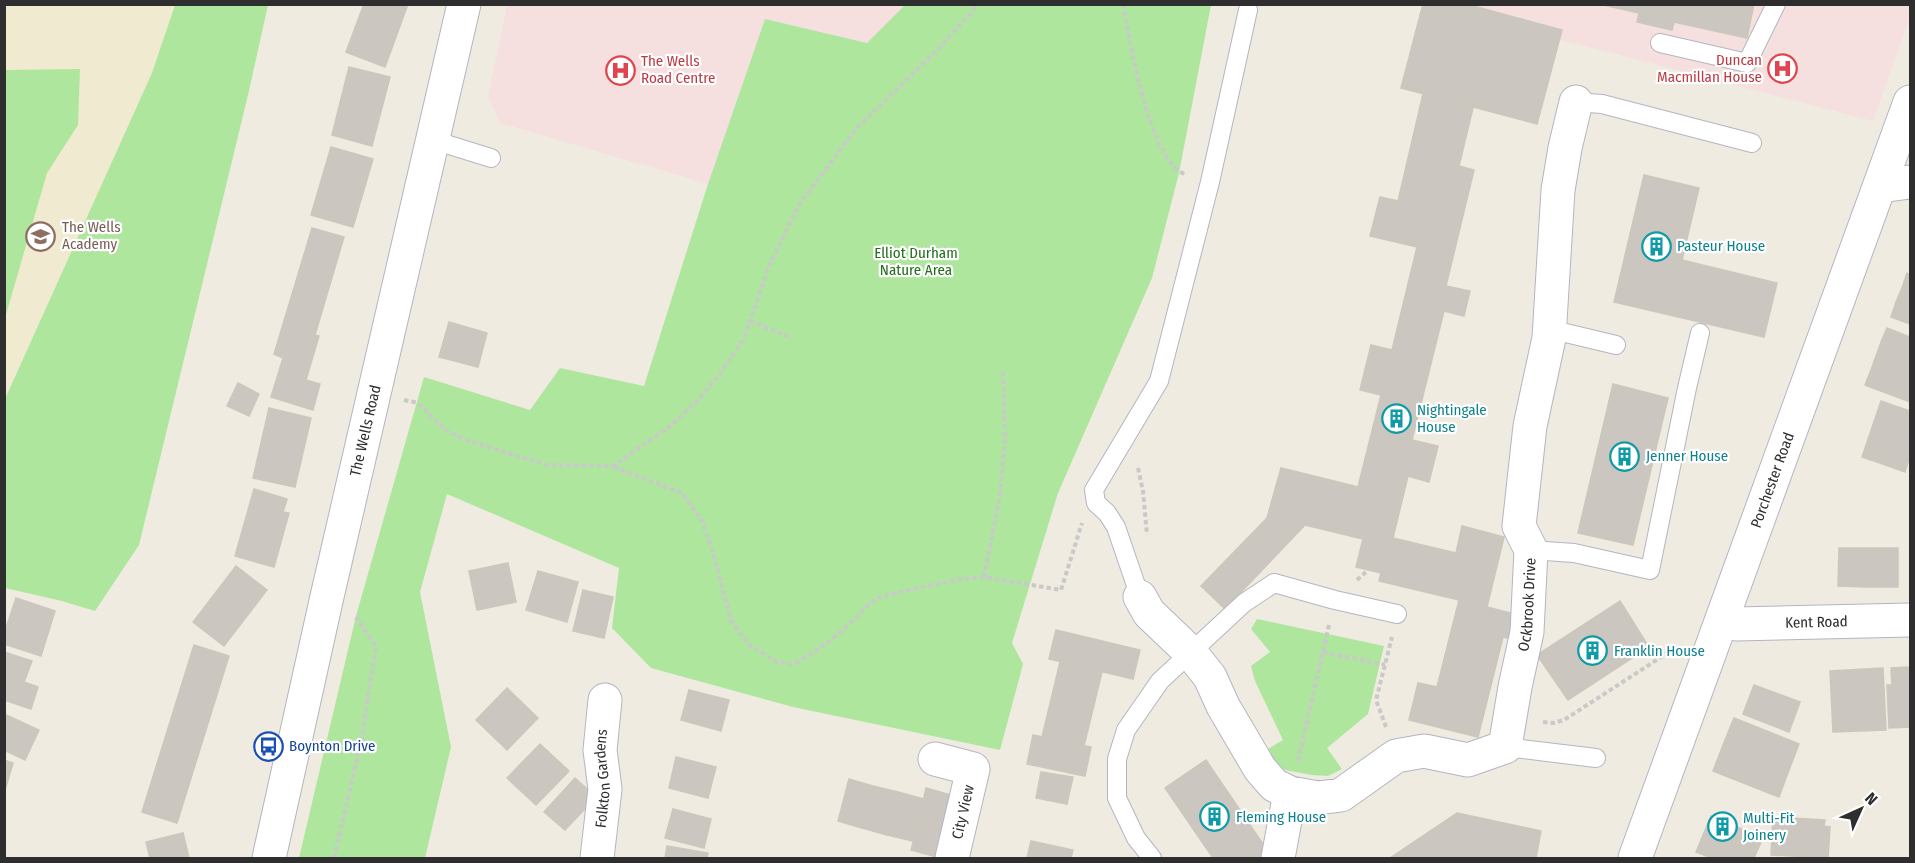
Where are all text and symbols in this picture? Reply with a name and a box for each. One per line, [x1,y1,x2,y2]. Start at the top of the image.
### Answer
place label: Duncan Macmillan House [1657,51,1762,86]
place label: The Wells Road Centre [641,52,715,87]
hospital icon: Duncan Macmillan House [1767,53,1799,85]
hospital icon: The Wells Road Centre [604,54,636,86]
place label: The Wells Academy [62,218,121,253]
school or university icon: The Wells Academy [25,220,57,252]
building icon: Pasteur House [1640,230,1672,262]
place label: Pasteur House [1677,237,1765,255]
park label: Elliot Durham Nature Area [874,244,958,279]
street label: The Wells Road [346,383,385,478]
place label: Nightingale House [1417,401,1487,436]
building icon: Nightingale House [1380,403,1412,435]
street label: Porchester Road [1747,430,1798,530]
building icon: Jenner House [1609,440,1641,472]
place label: Jenner House [1646,447,1728,465]
street label: Ockbrook Drive [1514,557,1540,653]
street label: Kent Road [1785,612,1848,632]
building icon: Franklin House [1577,635,1609,667]
place label: Franklin House [1614,642,1705,660]
street label: Folkton Gardens [591,728,614,829]
bus stop icon: Boynton Drive [252,730,284,762]
place label: Boynton Drive [289,737,375,755]
north arrow [1831,779,1891,839]
street label: City View [948,783,978,841]
text: N [1861,789,1881,809]
building icon: Fleming House [1199,801,1231,833]
place label: Fleming House [1236,808,1326,826]
place label: Multi-Fit Joinery [1743,809,1795,844]
building icon: Multi-Fit Joinery [1706,811,1738,843]

